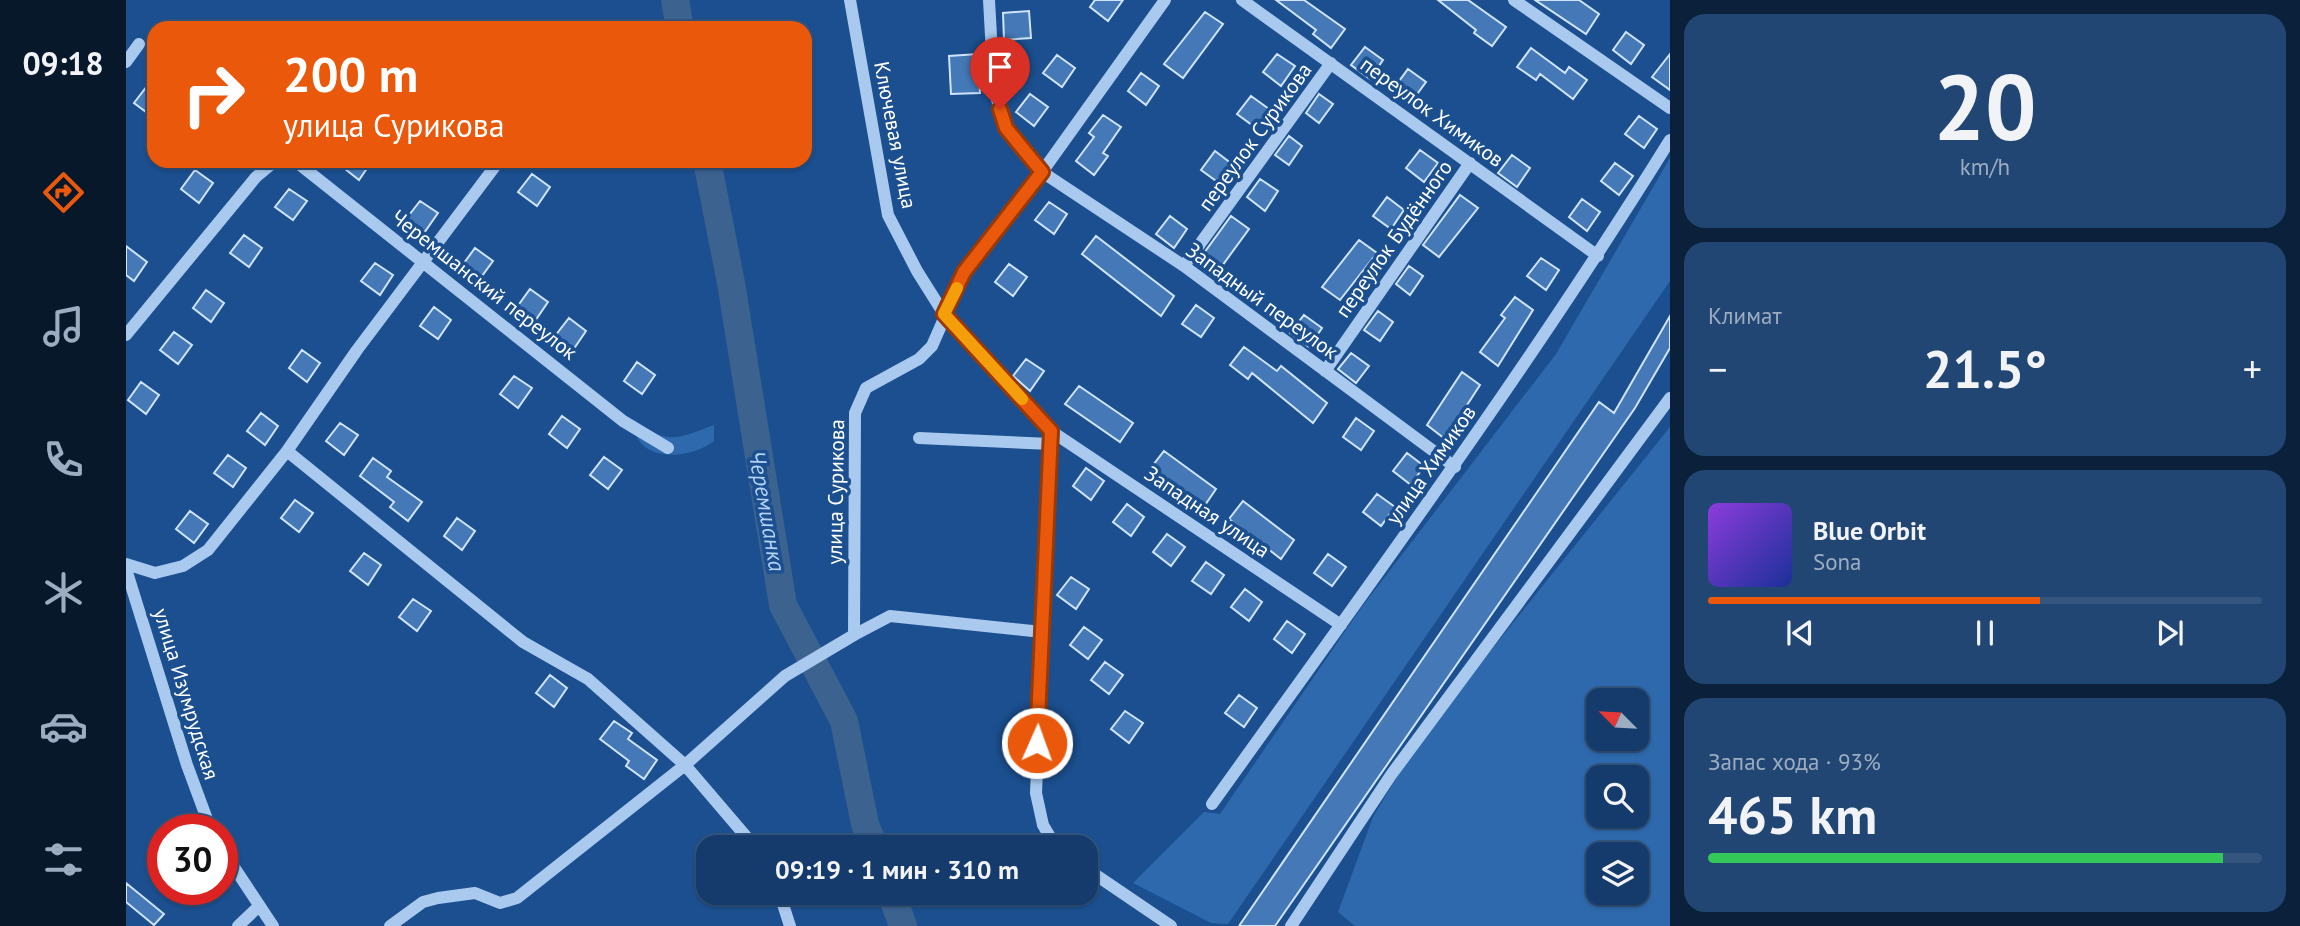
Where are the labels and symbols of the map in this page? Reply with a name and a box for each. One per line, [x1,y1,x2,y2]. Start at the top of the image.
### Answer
pin [970,37,1030,109]
street label: переулок Химиков [1355,50,1509,173]
street label: переулок Сурикова [1192,57,1318,216]
street label: Ключевая улица [868,59,923,211]
street label: переулок Будённого [1329,155,1458,323]
street label: Черемшанский переулок [386,203,583,366]
street label: Западный переулок [1181,236,1344,365]
street label: улица Химиков [1380,400,1482,530]
street label: улица Сурикова [821,419,850,565]
water label: Черемшанка [743,448,792,574]
street label: Западная улица [1139,460,1275,563]
street label: улица Изумрудская [148,605,225,783]
north arrow [1586,688,1648,751]
position arrow [1000,706,1074,780]
speed limit sign: 30 [147,814,238,905]

